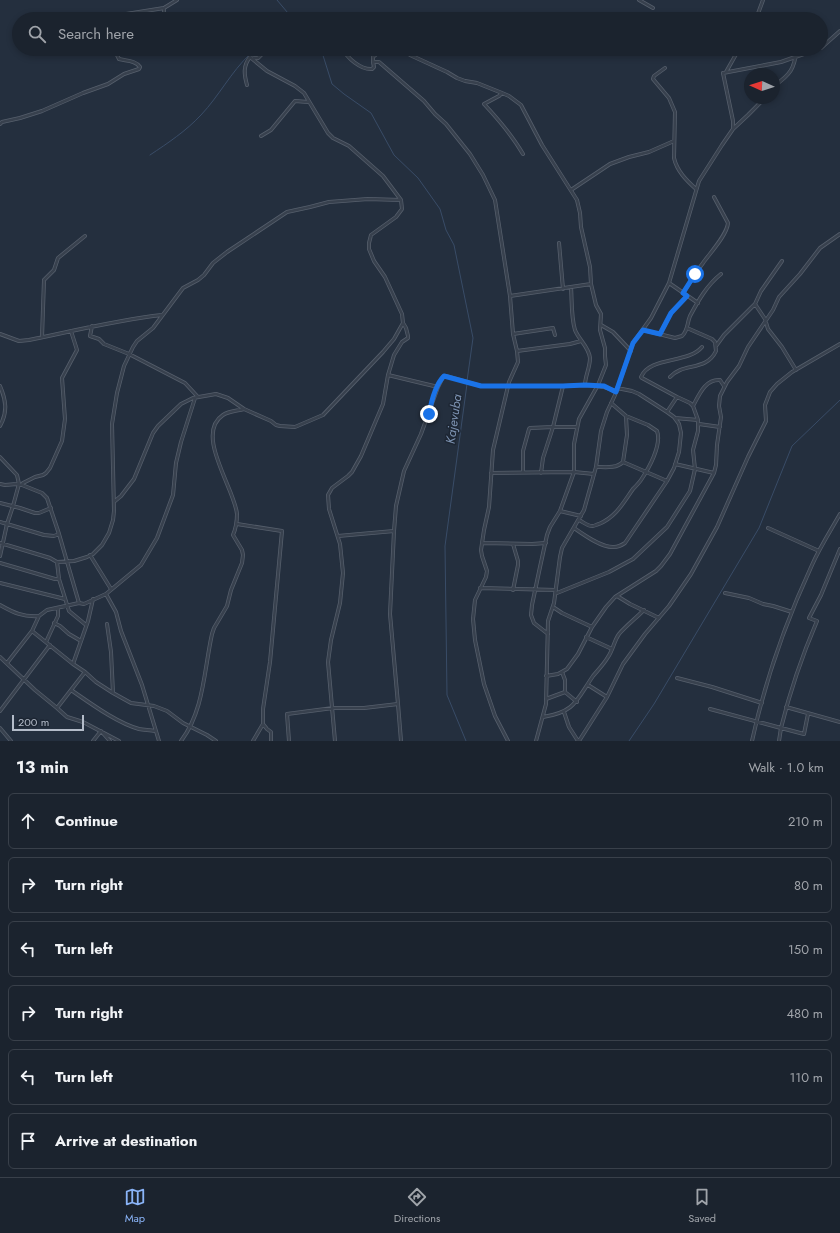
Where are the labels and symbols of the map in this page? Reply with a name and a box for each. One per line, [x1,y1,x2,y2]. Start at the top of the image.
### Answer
north arrow [744,68,780,104]
route start [686,265,704,283]
water label: Kajevuba [441,393,466,445]
route end [420,405,438,423]
scale bar [12,713,84,732]

